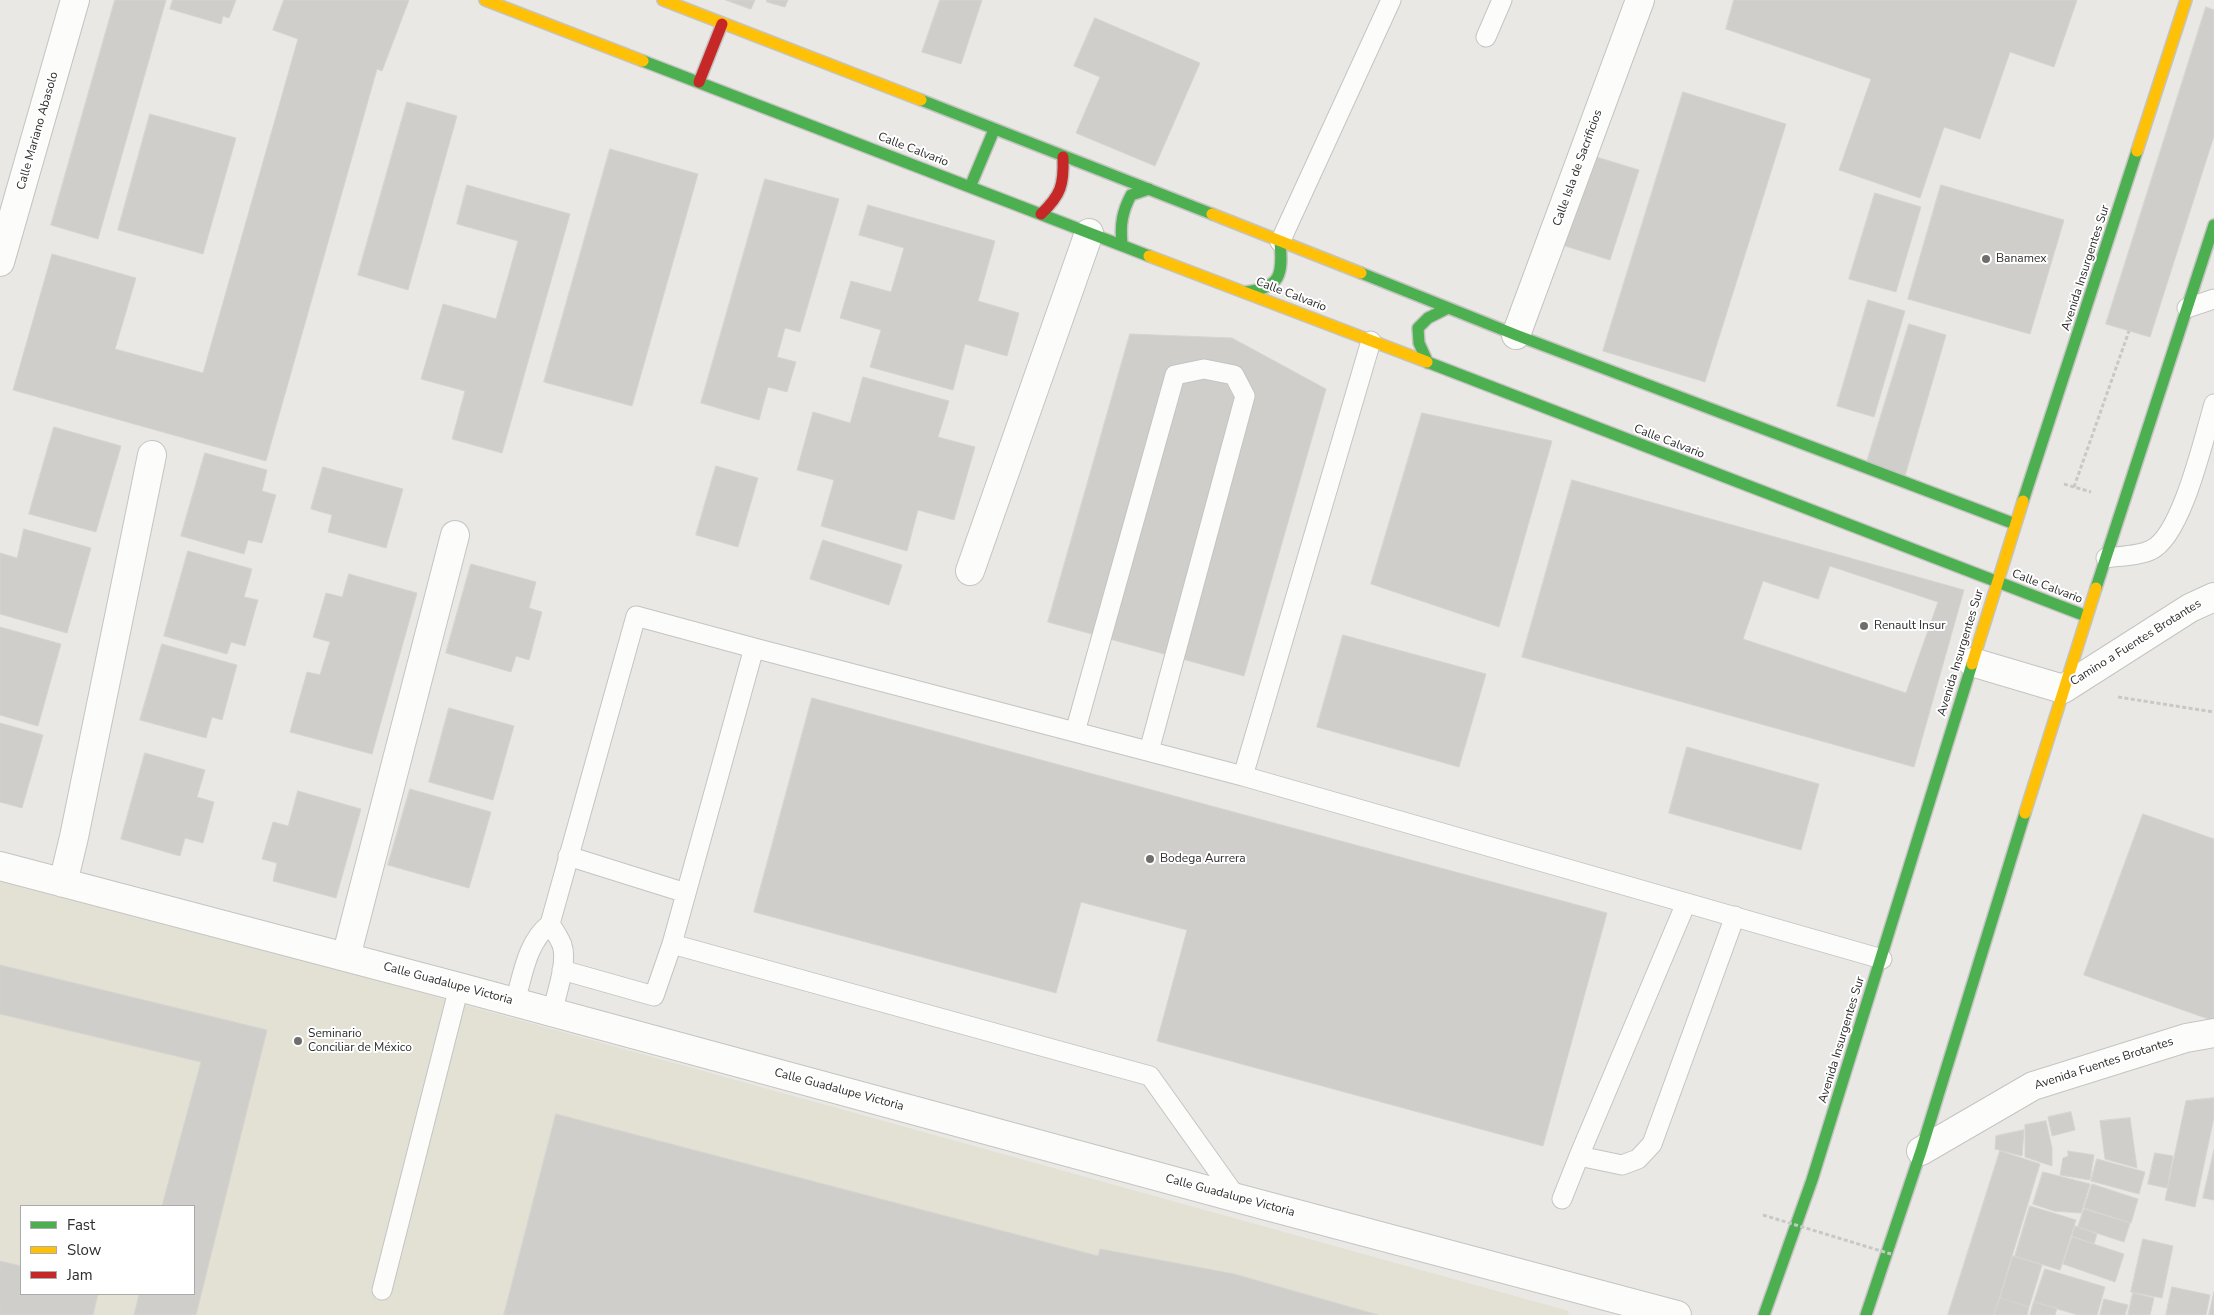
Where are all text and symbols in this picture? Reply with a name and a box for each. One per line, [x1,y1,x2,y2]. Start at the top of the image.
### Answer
street label: Calle Mariano Abasolo [14,70,62,192]
street label: Calle Isla de Sacrificios [1550,108,1606,228]
street label: Calle Calvario [876,130,950,170]
street label: Avenida Insurgentes Sur [2059,203,2113,333]
place label: Banamex [1996,252,2047,266]
marker: Banamex [1980,253,1992,265]
street label: Calle Calvario [1254,275,1328,315]
street label: Calle Calvario [1632,422,1706,462]
street label: Calle Calvario [2010,567,2084,607]
street label: Avenida Insurgentes Sur [1935,588,1987,718]
street label: Camino a Fuentes Brotantes [2068,597,2204,689]
place label: Renault Insur [1874,619,1946,633]
marker: Renault Insur [1858,620,1870,632]
place label: Bodega Aurrera [1160,852,1246,866]
marker: Bodega Aurrera [1144,853,1156,865]
street label: Calle Guadalupe Victoria [382,960,514,1008]
street label: Avenida Insurgentes Sur [1816,975,1868,1105]
place label: Seminario Conciliar de México [308,1027,412,1055]
marker: Seminario Conciliar de México [292,1035,304,1047]
street label: Avenida Fuentes Brotantes [2033,1035,2175,1093]
street label: Calle Guadalupe Victoria [773,1066,905,1114]
street label: Calle Guadalupe Victoria [1164,1172,1296,1220]
legend [20,1205,195,1295]
text: Fast [67,1215,95,1235]
text: Slow [67,1240,101,1260]
text: Jam [67,1265,93,1285]

